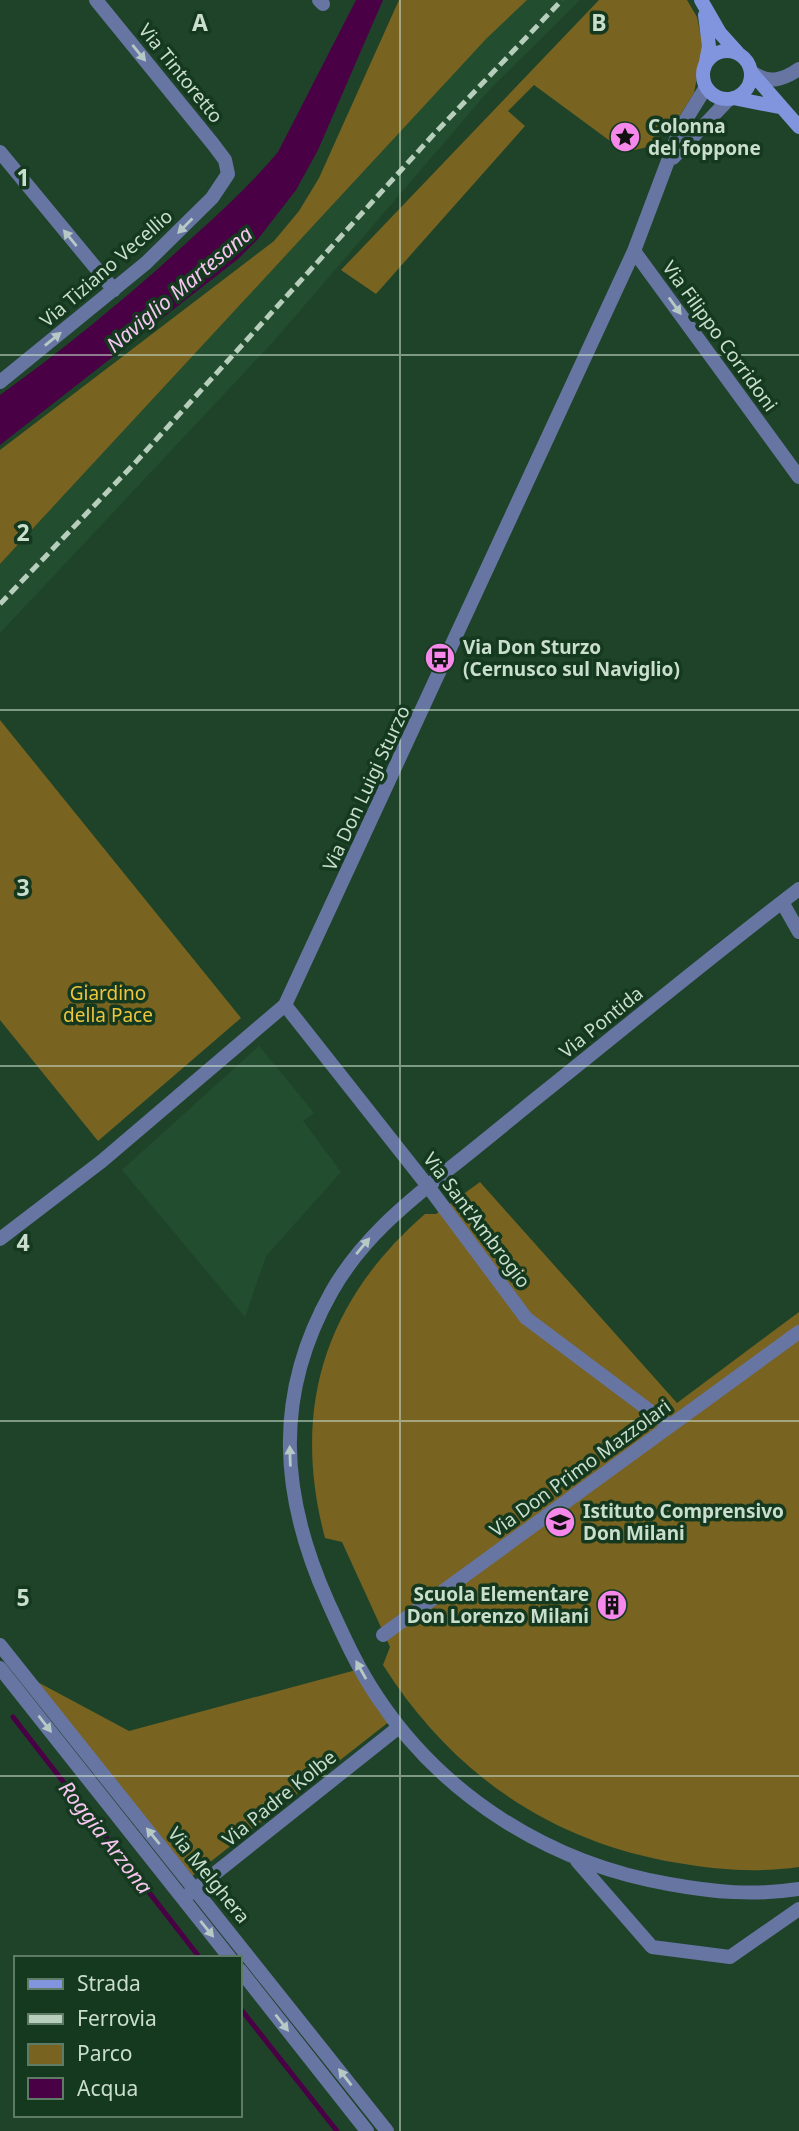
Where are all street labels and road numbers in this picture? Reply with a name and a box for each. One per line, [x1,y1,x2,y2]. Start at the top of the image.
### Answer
street label: Via Tintoretto [133,18,229,128]
street label: Via Tiziano Vecellio [34,203,178,333]
street label: Via Filippo Corridoni [657,255,783,417]
street label: Via Don Luigi Sturzo [316,701,416,875]
street label: Via Pontida [554,980,648,1064]
street label: Via Sant'Ambrogio [417,1147,537,1293]
street label: Via Don Primo Mazzolari [484,1393,676,1543]
street label: Via Padre Kolbe [217,1744,341,1852]
street label: Via Melghera [162,1821,256,1929]

